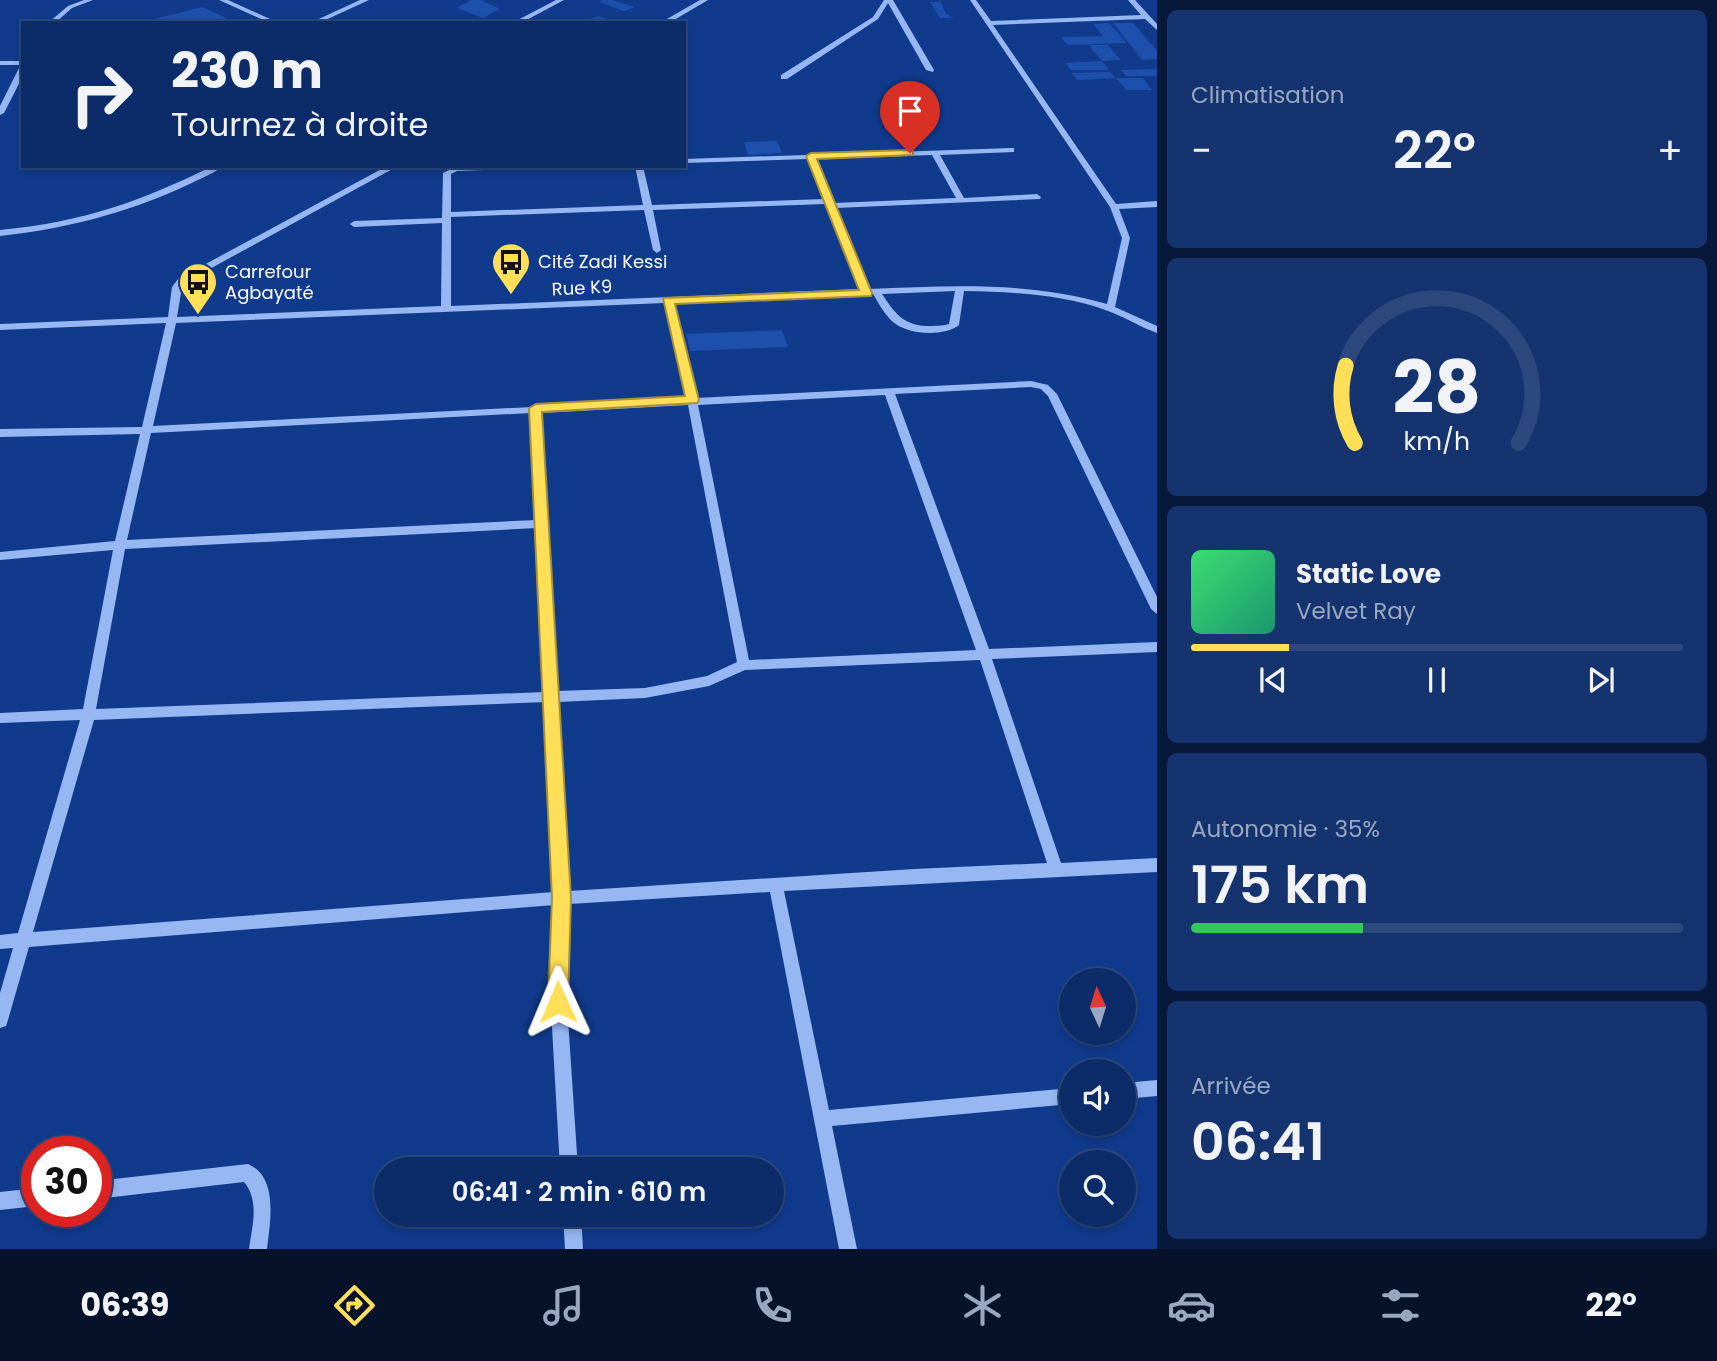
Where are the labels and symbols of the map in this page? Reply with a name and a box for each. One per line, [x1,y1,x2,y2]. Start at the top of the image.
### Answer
pin [880,81,940,153]
bus stop icon: Cité Zadi Kessi [490,241,532,296]
place label: Cité Zadi Kessi [538,249,667,274]
place label: Carrefour Agbayaté [225,259,314,305]
bus stop icon: Carrefour Agbayaté [177,261,219,316]
street label: Rue K9 [551,273,613,302]
position arrow [521,965,595,1039]
north arrow [1059,968,1136,1045]
speed limit sign: 30 [21,1136,112,1227]

